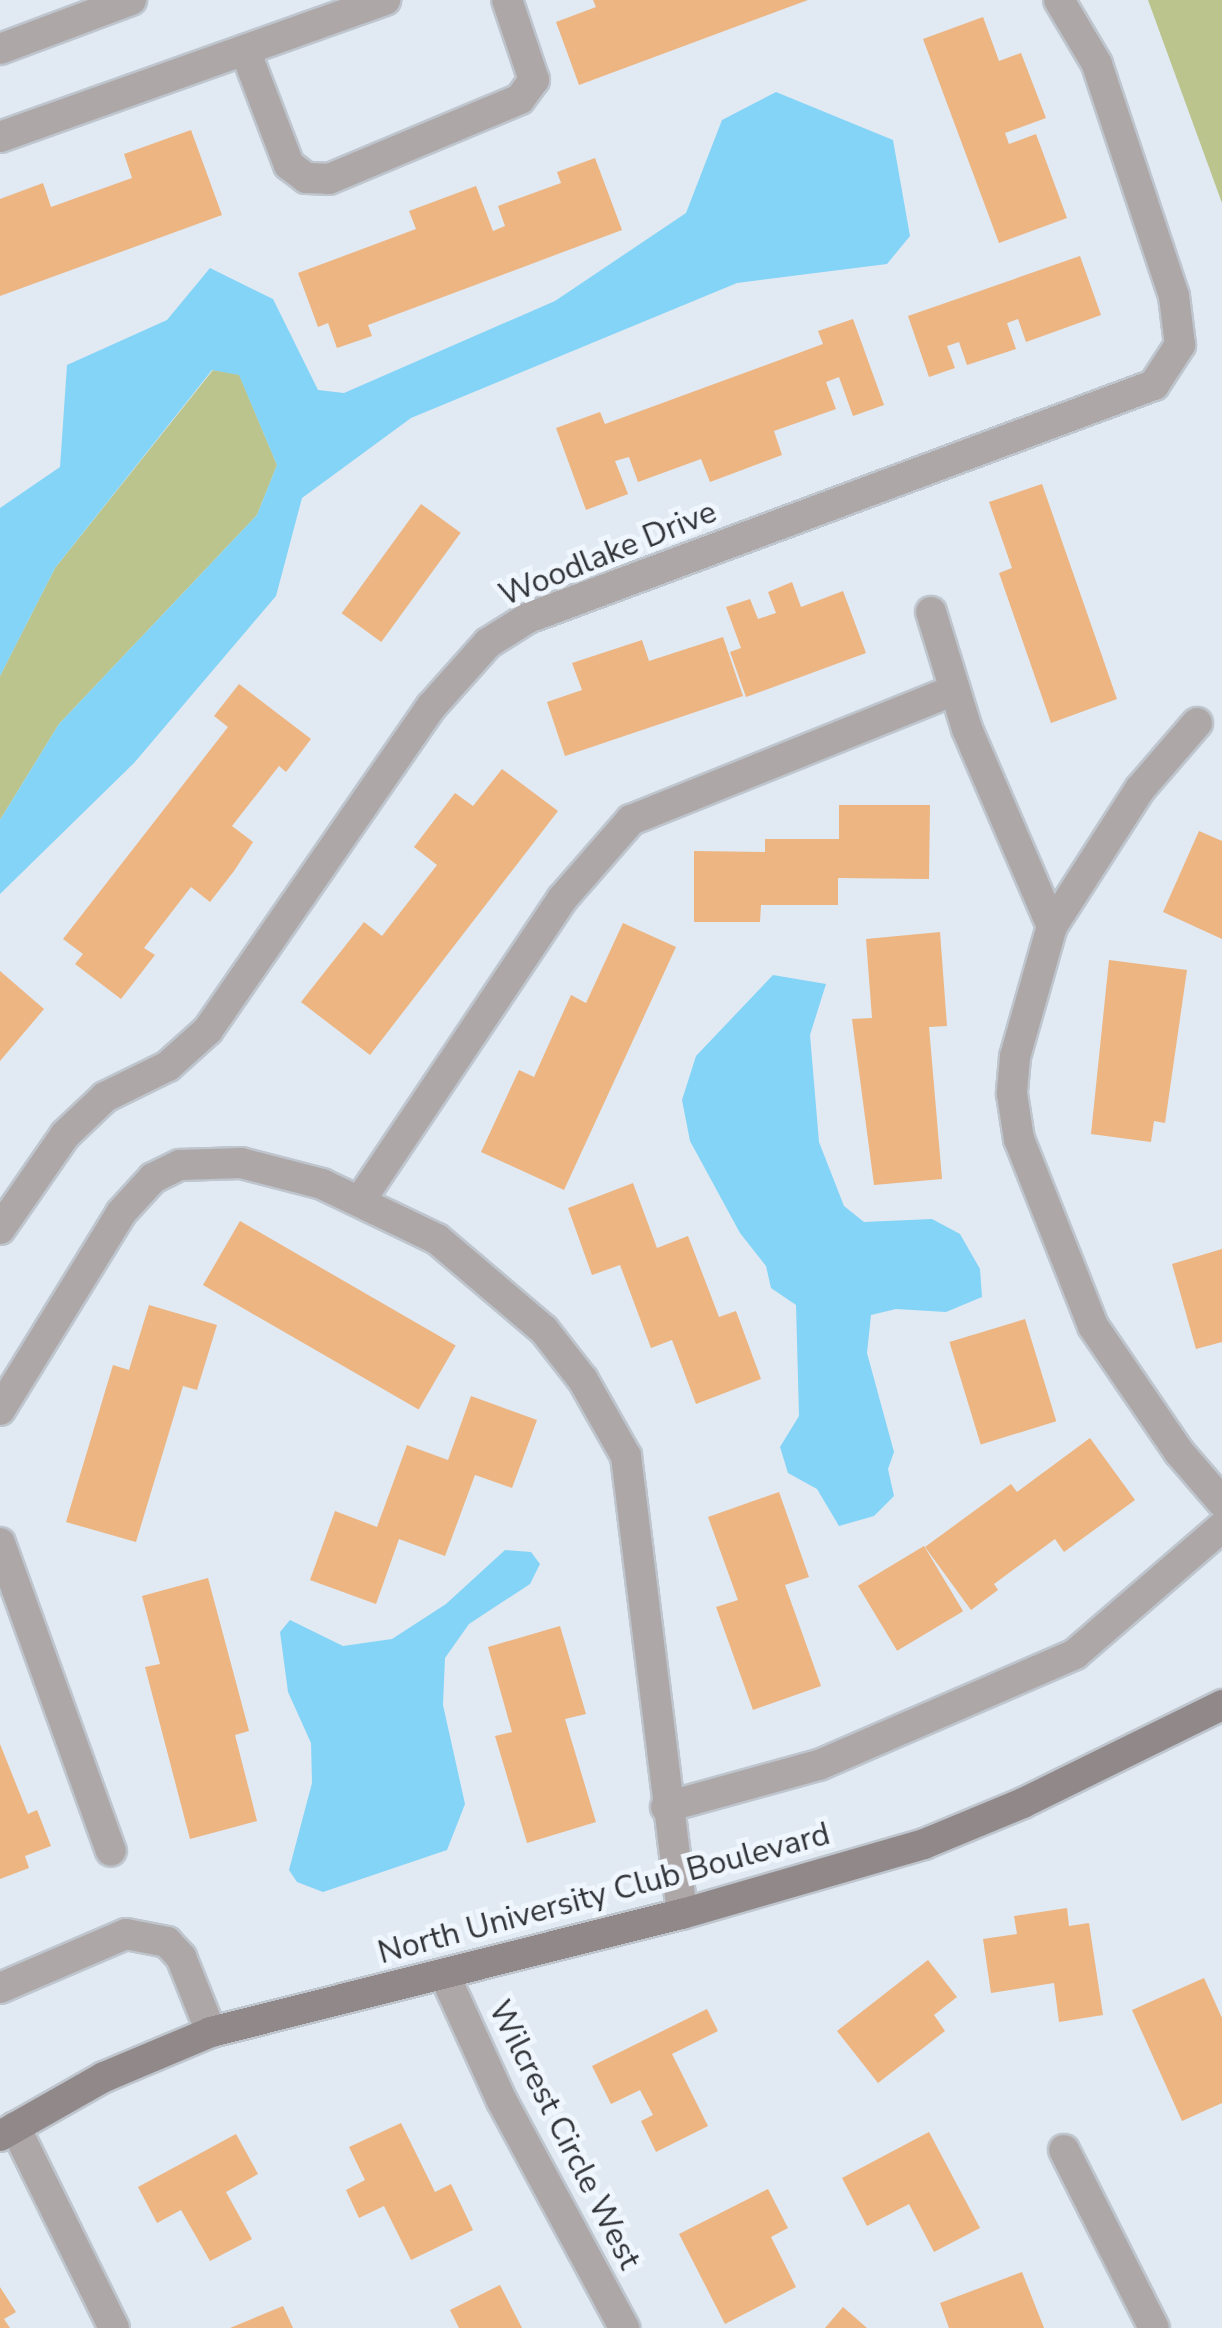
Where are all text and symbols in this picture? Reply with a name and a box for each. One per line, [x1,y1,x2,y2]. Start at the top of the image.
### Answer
street label: Woodlake Drive [494,493,722,615]
street label: North University Club Boulevard [374,1815,834,1973]
street label: Wilcrest Circle West [480,1994,648,2276]

